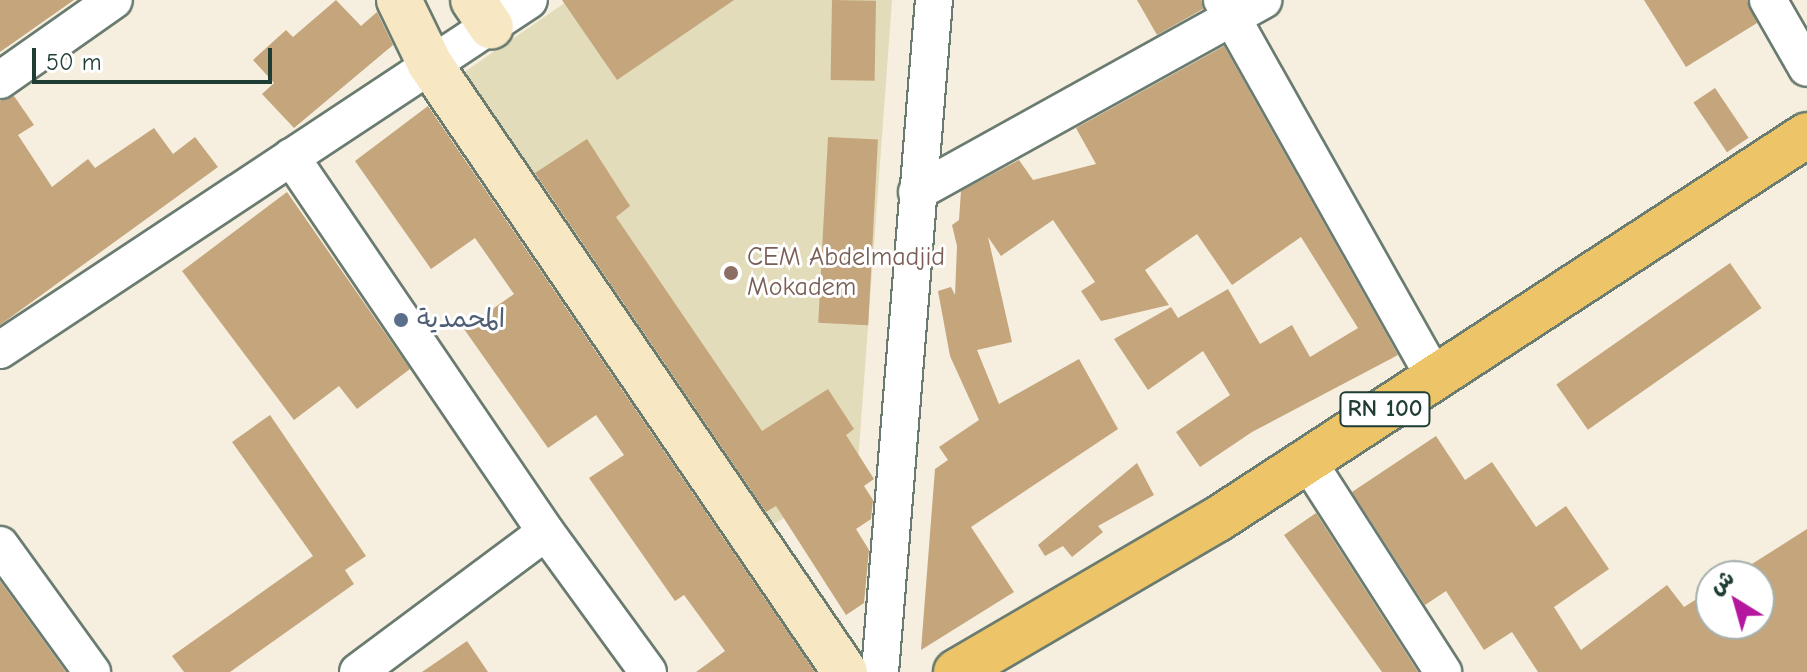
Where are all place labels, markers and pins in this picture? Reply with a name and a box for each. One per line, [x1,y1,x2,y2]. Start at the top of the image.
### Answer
place label: CEM Abdelmadjid Mokadem [747,242,945,304]
marker: CEM Abdelmadjid Mokadem [722,264,740,282]
place label: المحمدية [417,304,505,336]
marker: المحمدية [392,311,410,329]

